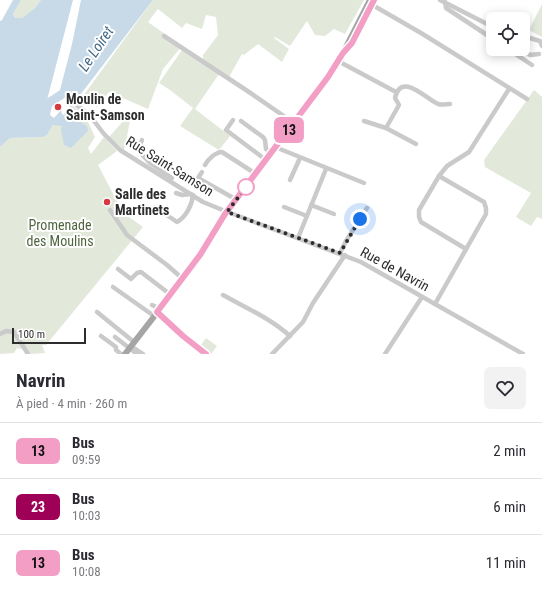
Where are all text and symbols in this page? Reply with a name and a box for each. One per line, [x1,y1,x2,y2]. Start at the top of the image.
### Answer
map controls [486,12,530,56]
button: locate [486,12,530,56]
water label: Le Loiret [75,23,118,75]
place label: Moulin de Saint-Samson [66,91,145,123]
marker: Moulin de Saint-Samson [53,102,63,112]
line badge: 13 [271,117,307,143]
text: 13 [282,122,296,138]
street label: Rue Saint-Samson [123,133,217,199]
unlabelled marker [237,178,255,196]
place label: Salle des Martinets [115,186,169,218]
marker: Salle des Martinets [102,197,112,207]
your location [350,209,370,229]
park label: Promenade des Moulins [26,217,94,249]
street label: Rue de Navrin [358,244,432,294]
scale bar [12,326,86,345]
text: 100 m [18,328,45,341]
button: heart [484,367,526,409]
text: Navrin [16,369,65,392]
text: À pied · 4 min · 260 m [16,396,127,411]
text: Bus [72,434,95,452]
text: 2 min [493,442,526,460]
text: 13 [31,443,45,459]
text: 09:59 [72,452,101,467]
text: Bus [72,490,95,508]
text: 6 min [493,498,526,516]
text: 23 [31,499,45,515]
text: 10:03 [72,508,101,523]
text: Bus [72,546,95,564]
text: 11 min [486,554,526,572]
text: 13 [31,555,45,571]
text: 10:08 [72,564,101,579]

